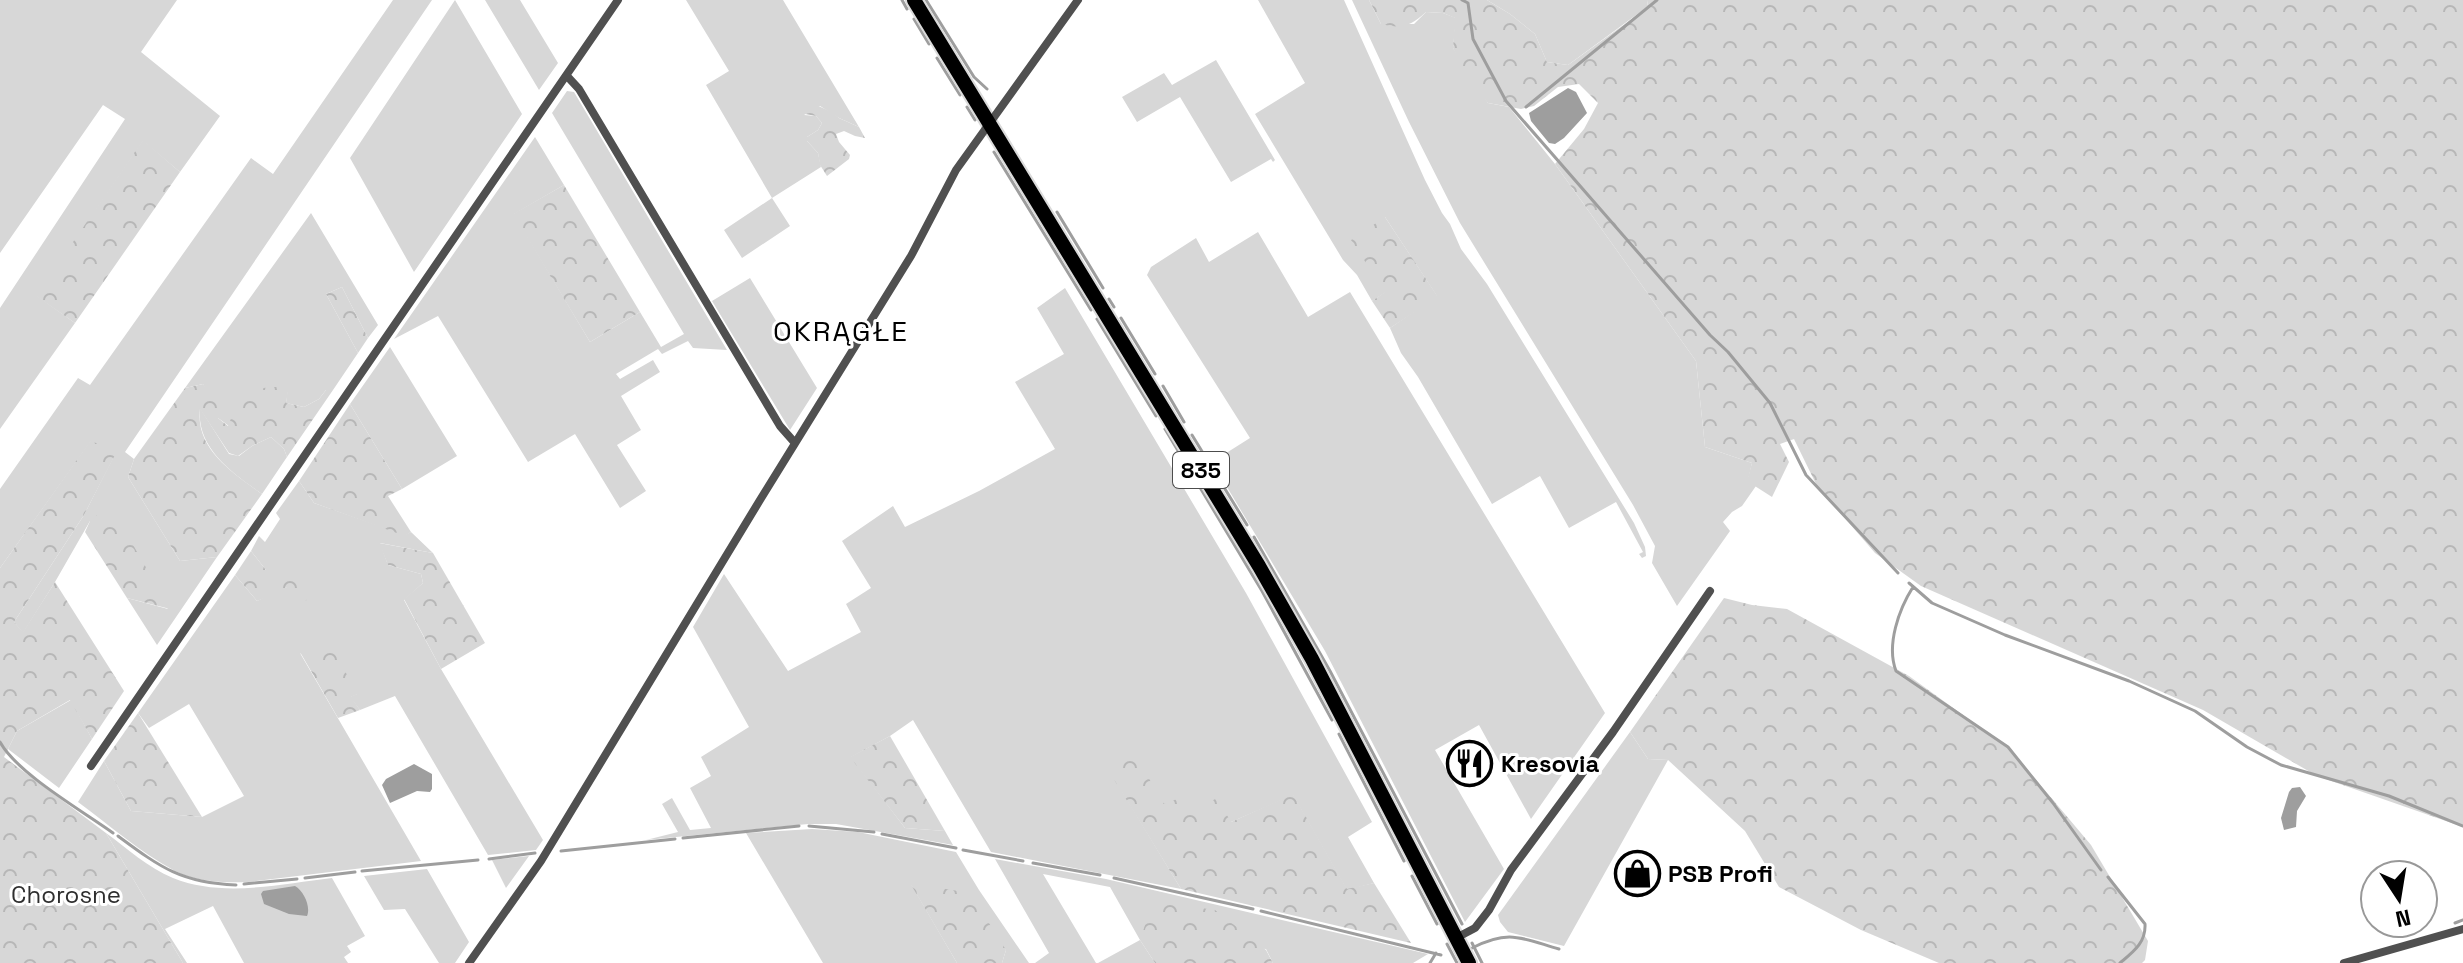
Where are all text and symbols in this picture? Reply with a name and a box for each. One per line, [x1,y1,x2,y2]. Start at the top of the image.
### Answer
district label: OKRĄGŁE [773,313,909,349]
road number: 835 [1173,452,1229,488]
restaurant icon: Kresovia [1446,740,1494,788]
place label: Kresovia [1501,748,1599,779]
shop icon: PSB Profi [1613,850,1661,898]
place label: PSB Profi [1668,858,1773,889]
north arrow [2359,859,2439,939]
park label: Chorosne [11,879,121,910]
text: N [2393,903,2413,934]

